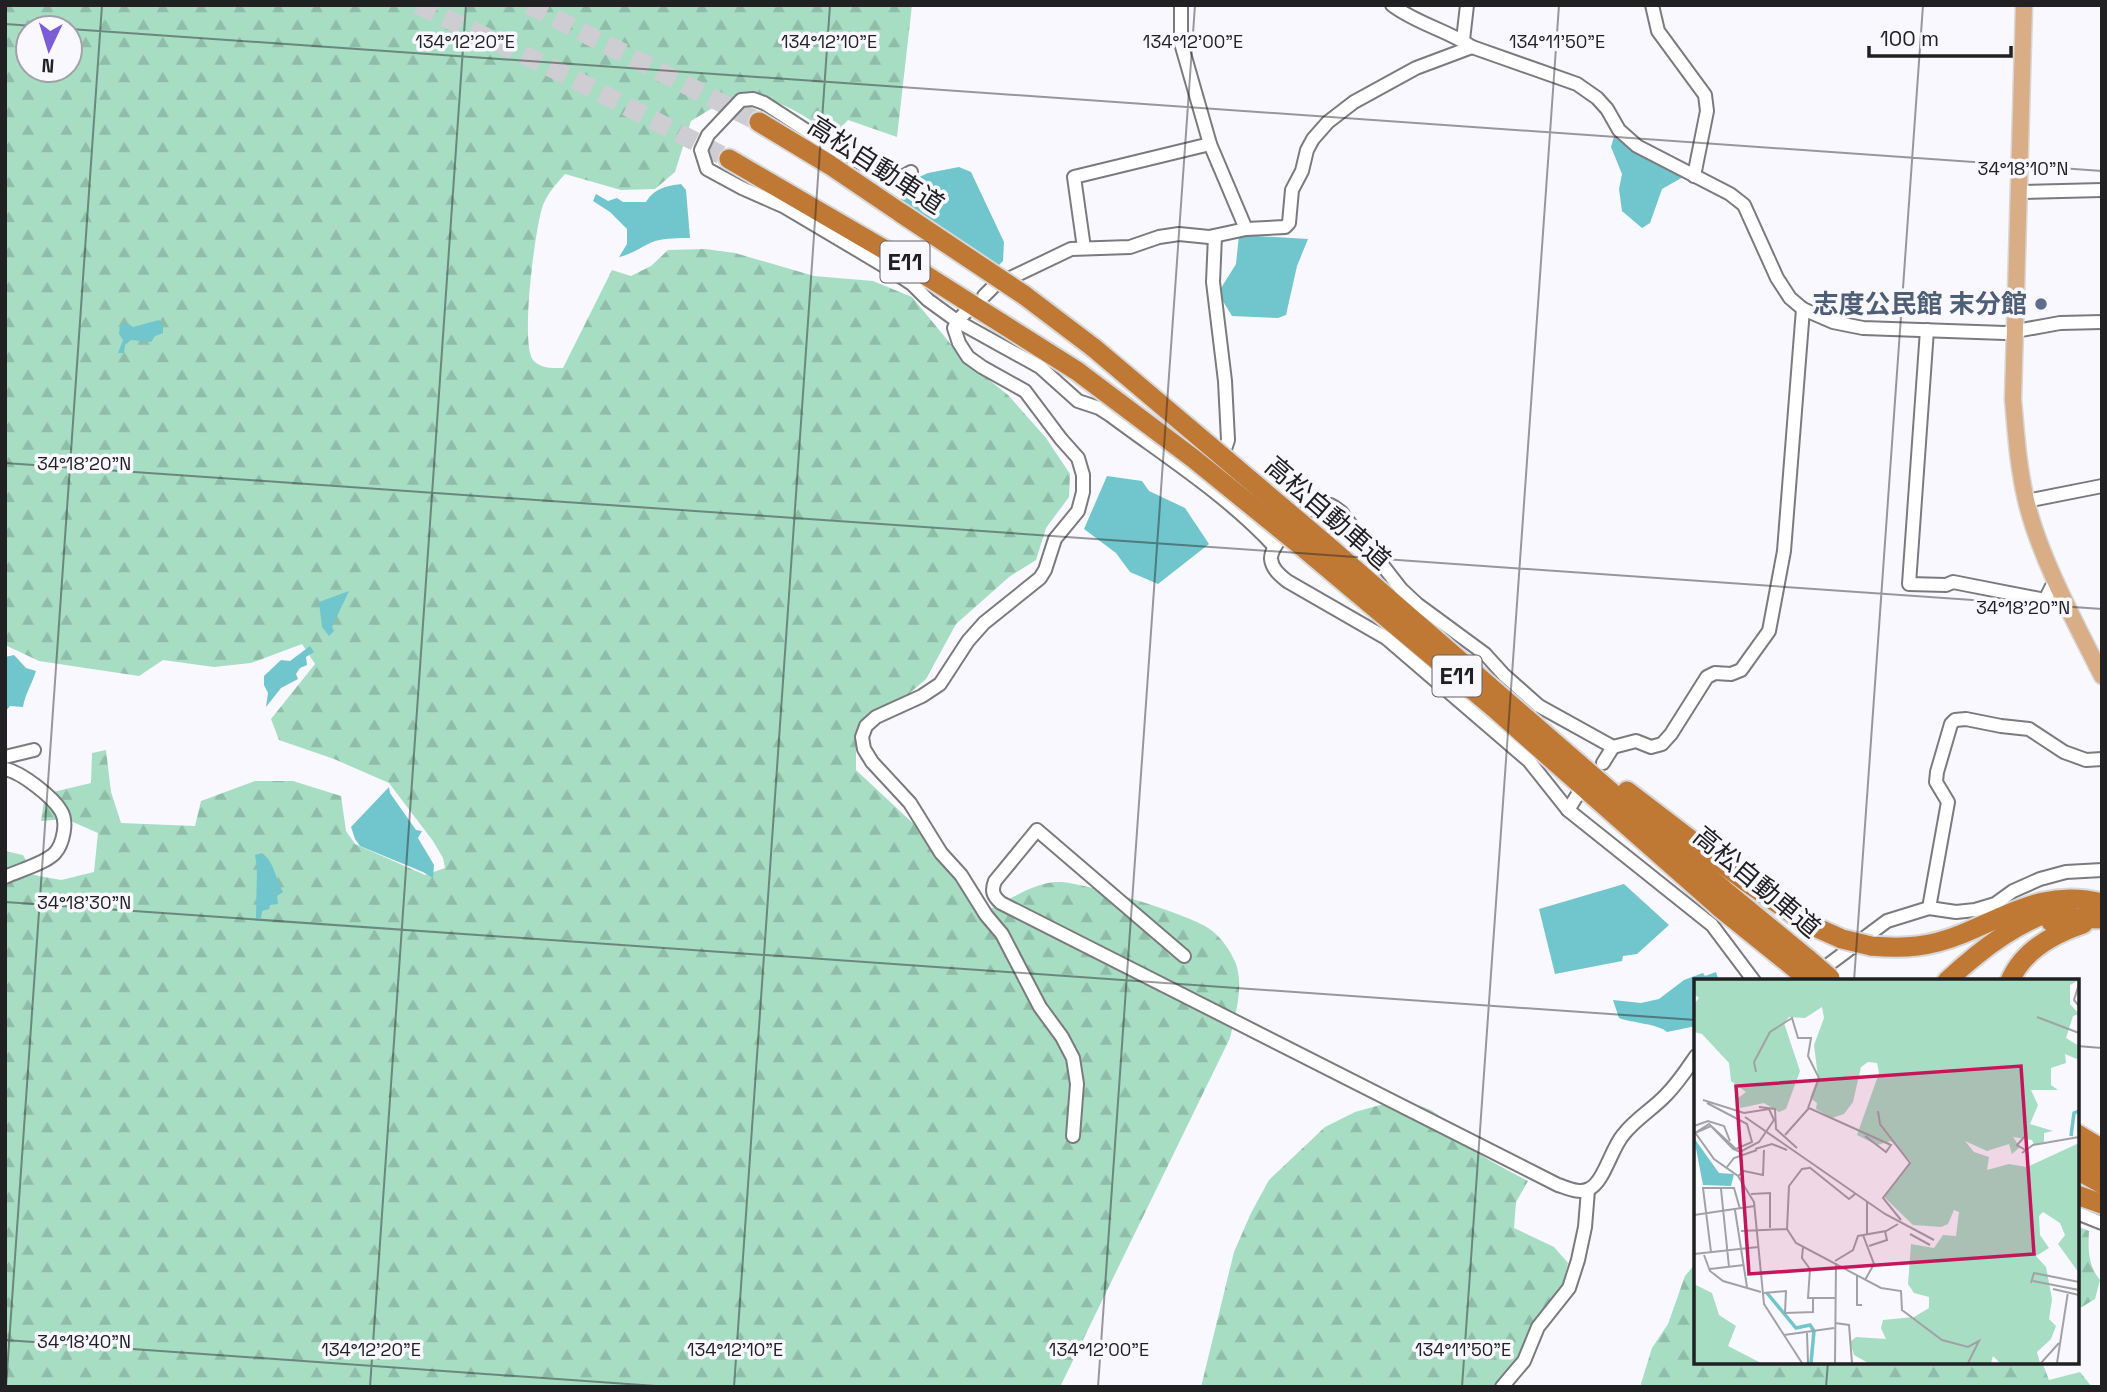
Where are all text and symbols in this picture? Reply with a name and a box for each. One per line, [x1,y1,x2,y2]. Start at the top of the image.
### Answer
north arrow [14,14,84,84]
scale bar [1869,14,2011,58]
text: 100 m [1880,25,1939,52]
text: 134°12'20"E [415,30,515,53]
text: 134°12'10"E [781,30,877,53]
text: 134°12'00"E [1143,30,1243,53]
text: 134°11'50"E [1509,30,1605,53]
text: N [41,53,55,78]
street label: 高松自動車道 [801,108,951,222]
text: 34°18'10"N [1978,157,2068,180]
road number: E11 [880,242,930,282]
place label: 志度公民館 末分館 [1812,287,2027,321]
marker: 志度公民館 末分館 [2033,296,2049,312]
street label: 高松自動車道 [1258,449,1398,577]
text: 34°18'20"N [37,452,131,475]
text: 34°18'20"N [1976,596,2070,619]
road number: E11 [1432,656,1482,696]
street label: 高松自動車道 [1686,819,1828,945]
text: 34°18'30"N [37,891,131,914]
inset map [1694,979,2079,1364]
text: 34°18'40"N [37,1330,131,1353]
text: 134°12'20"E [321,1338,421,1361]
text: 134°12'10"E [687,1338,783,1361]
text: 134°12'00"E [1049,1338,1149,1361]
text: 134°11'50"E [1415,1338,1511,1361]

